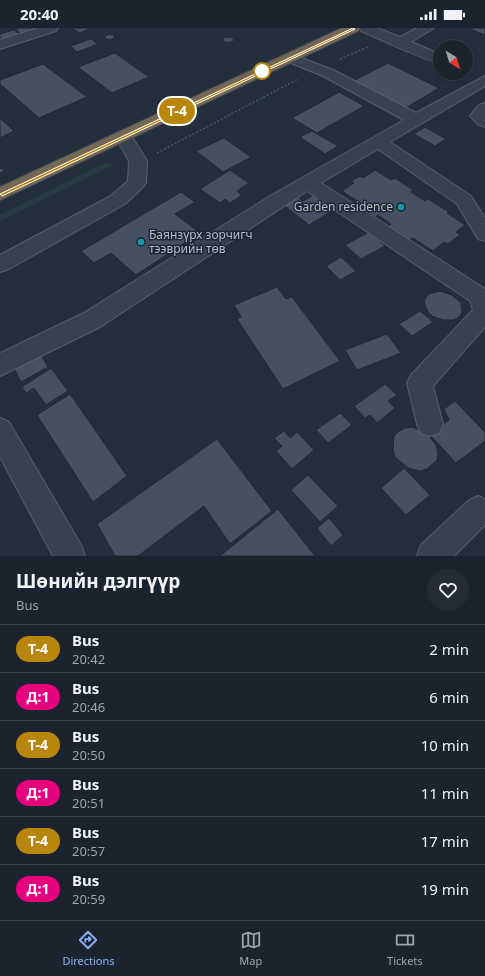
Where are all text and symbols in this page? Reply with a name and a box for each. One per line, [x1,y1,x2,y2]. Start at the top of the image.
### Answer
text: 20:40 [20,4,59,24]
north arrow [433,40,473,80]
map controls [433,40,473,80]
unlabelled marker [253,62,271,80]
line badge: Т-4 [154,98,200,124]
text: Т-4 [167,101,187,120]
place label: Garden residence [294,198,393,215]
marker: Garden residence [396,202,406,212]
place label: Баянзүрх зорчигч тээврийн төв [149,226,253,257]
marker: Баянзүрх зорчигч тээврийн төв [136,237,146,247]
text: Шөнийн дэлгүүр [16,568,180,594]
button: heart [427,569,469,611]
text: Bus [16,596,39,614]
text: Bus [72,630,99,650]
text: Т-4 [28,639,48,658]
text: 2 min [429,639,469,659]
text: 20:42 [72,650,105,668]
text: Bus [72,678,99,698]
text: Д:1 [27,687,49,706]
text: 6 min [429,687,469,707]
text: 20:46 [72,698,105,716]
text: Bus [72,726,99,746]
text: Т-4 [28,735,48,754]
text: 10 min [421,735,469,755]
text: 20:50 [72,746,105,764]
text: Bus [72,774,99,794]
text: Д:1 [27,783,49,802]
text: 11 min [421,783,469,803]
text: 20:51 [72,794,105,812]
text: Bus [72,822,99,842]
text: Т-4 [28,831,48,850]
text: 17 min [421,831,469,851]
text: 20:57 [72,842,105,860]
text: Bus [72,870,99,890]
text: Д:1 [27,879,49,898]
text: 19 min [421,879,469,899]
text: 20:59 [72,890,105,908]
tab: Directions [62,929,115,968]
tab: Map [239,929,262,968]
tab: Tickets [387,929,423,968]

